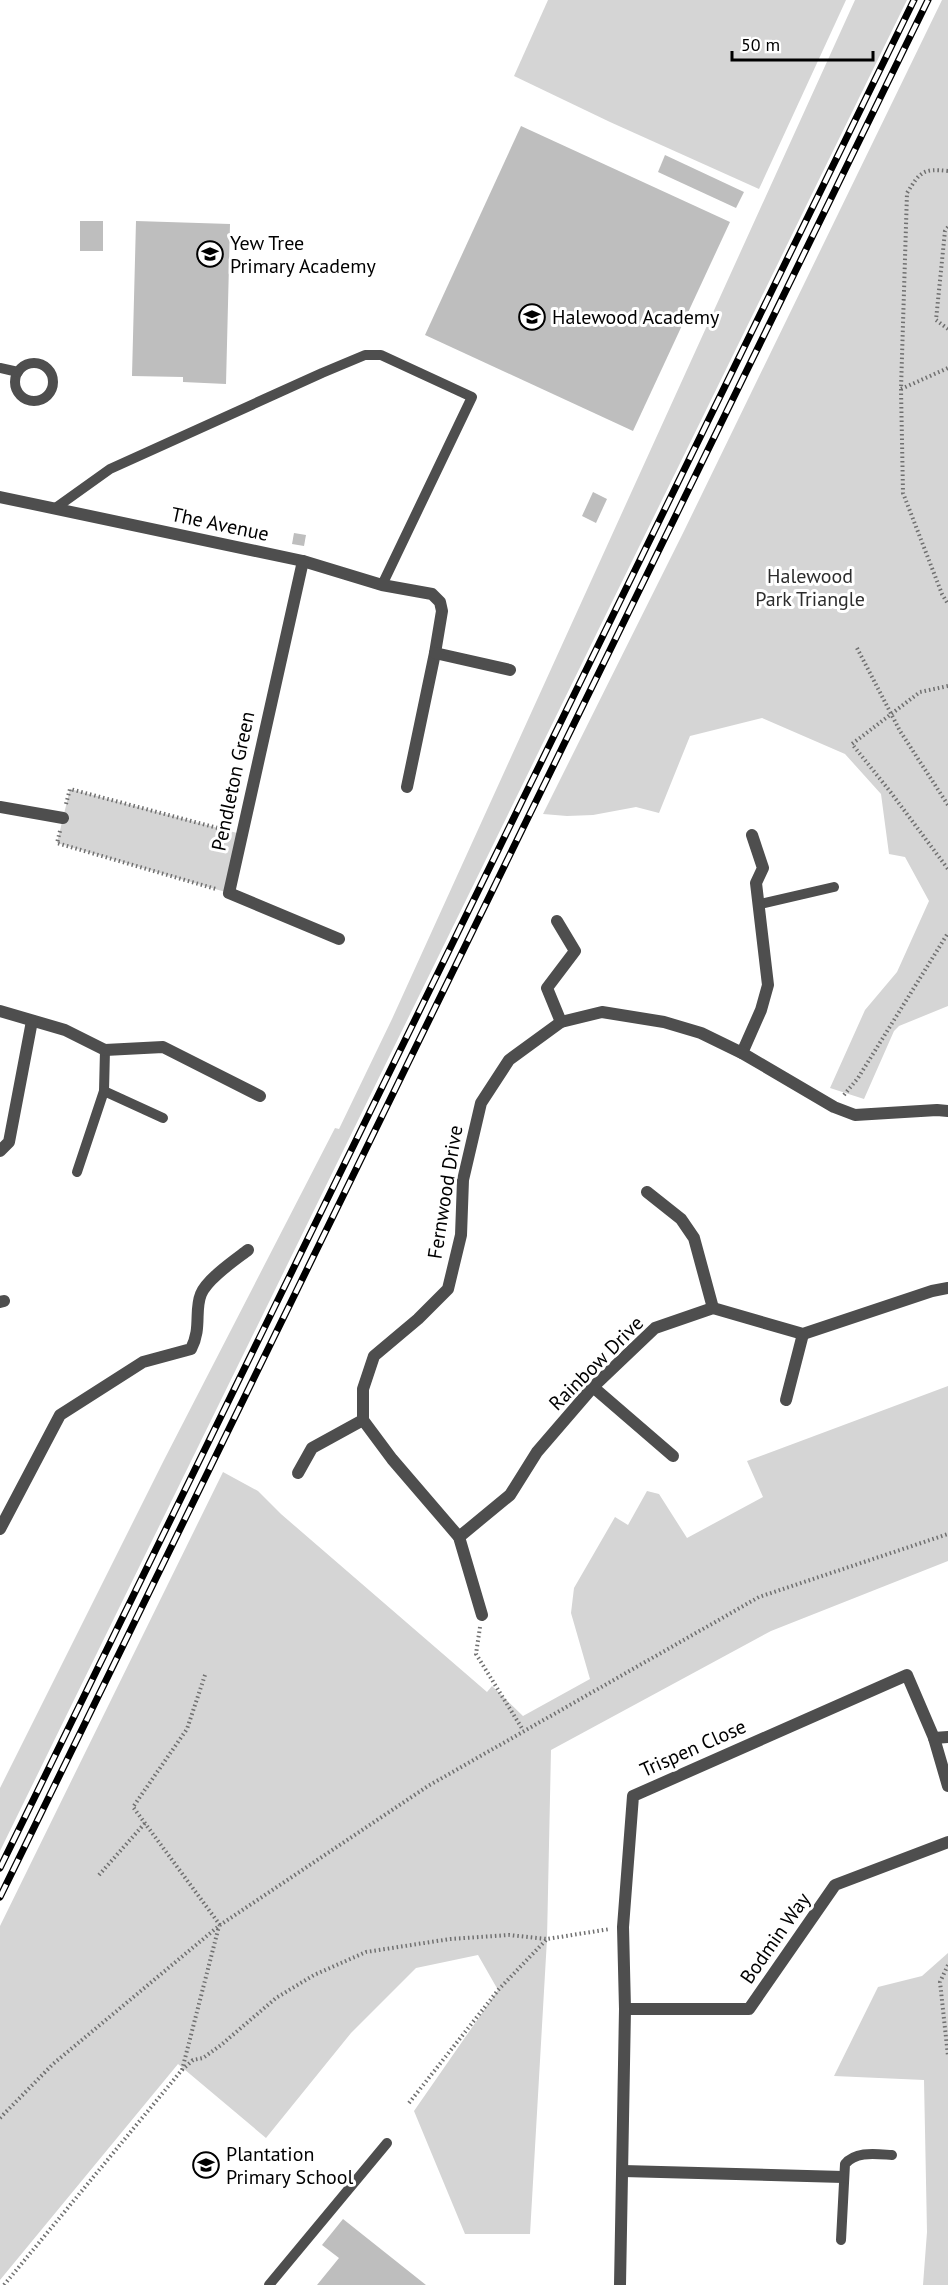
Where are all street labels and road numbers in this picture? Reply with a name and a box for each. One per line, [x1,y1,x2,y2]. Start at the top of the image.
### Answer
street label: The Avenue [169,501,271,547]
street label: Pendleton Green [206,709,260,853]
street label: Fernwood Drive [422,1123,468,1261]
street label: Rainbow Drive [543,1310,649,1416]
street label: Trispen Close [636,1713,750,1783]
street label: Bodmin Way [734,1887,816,1989]

